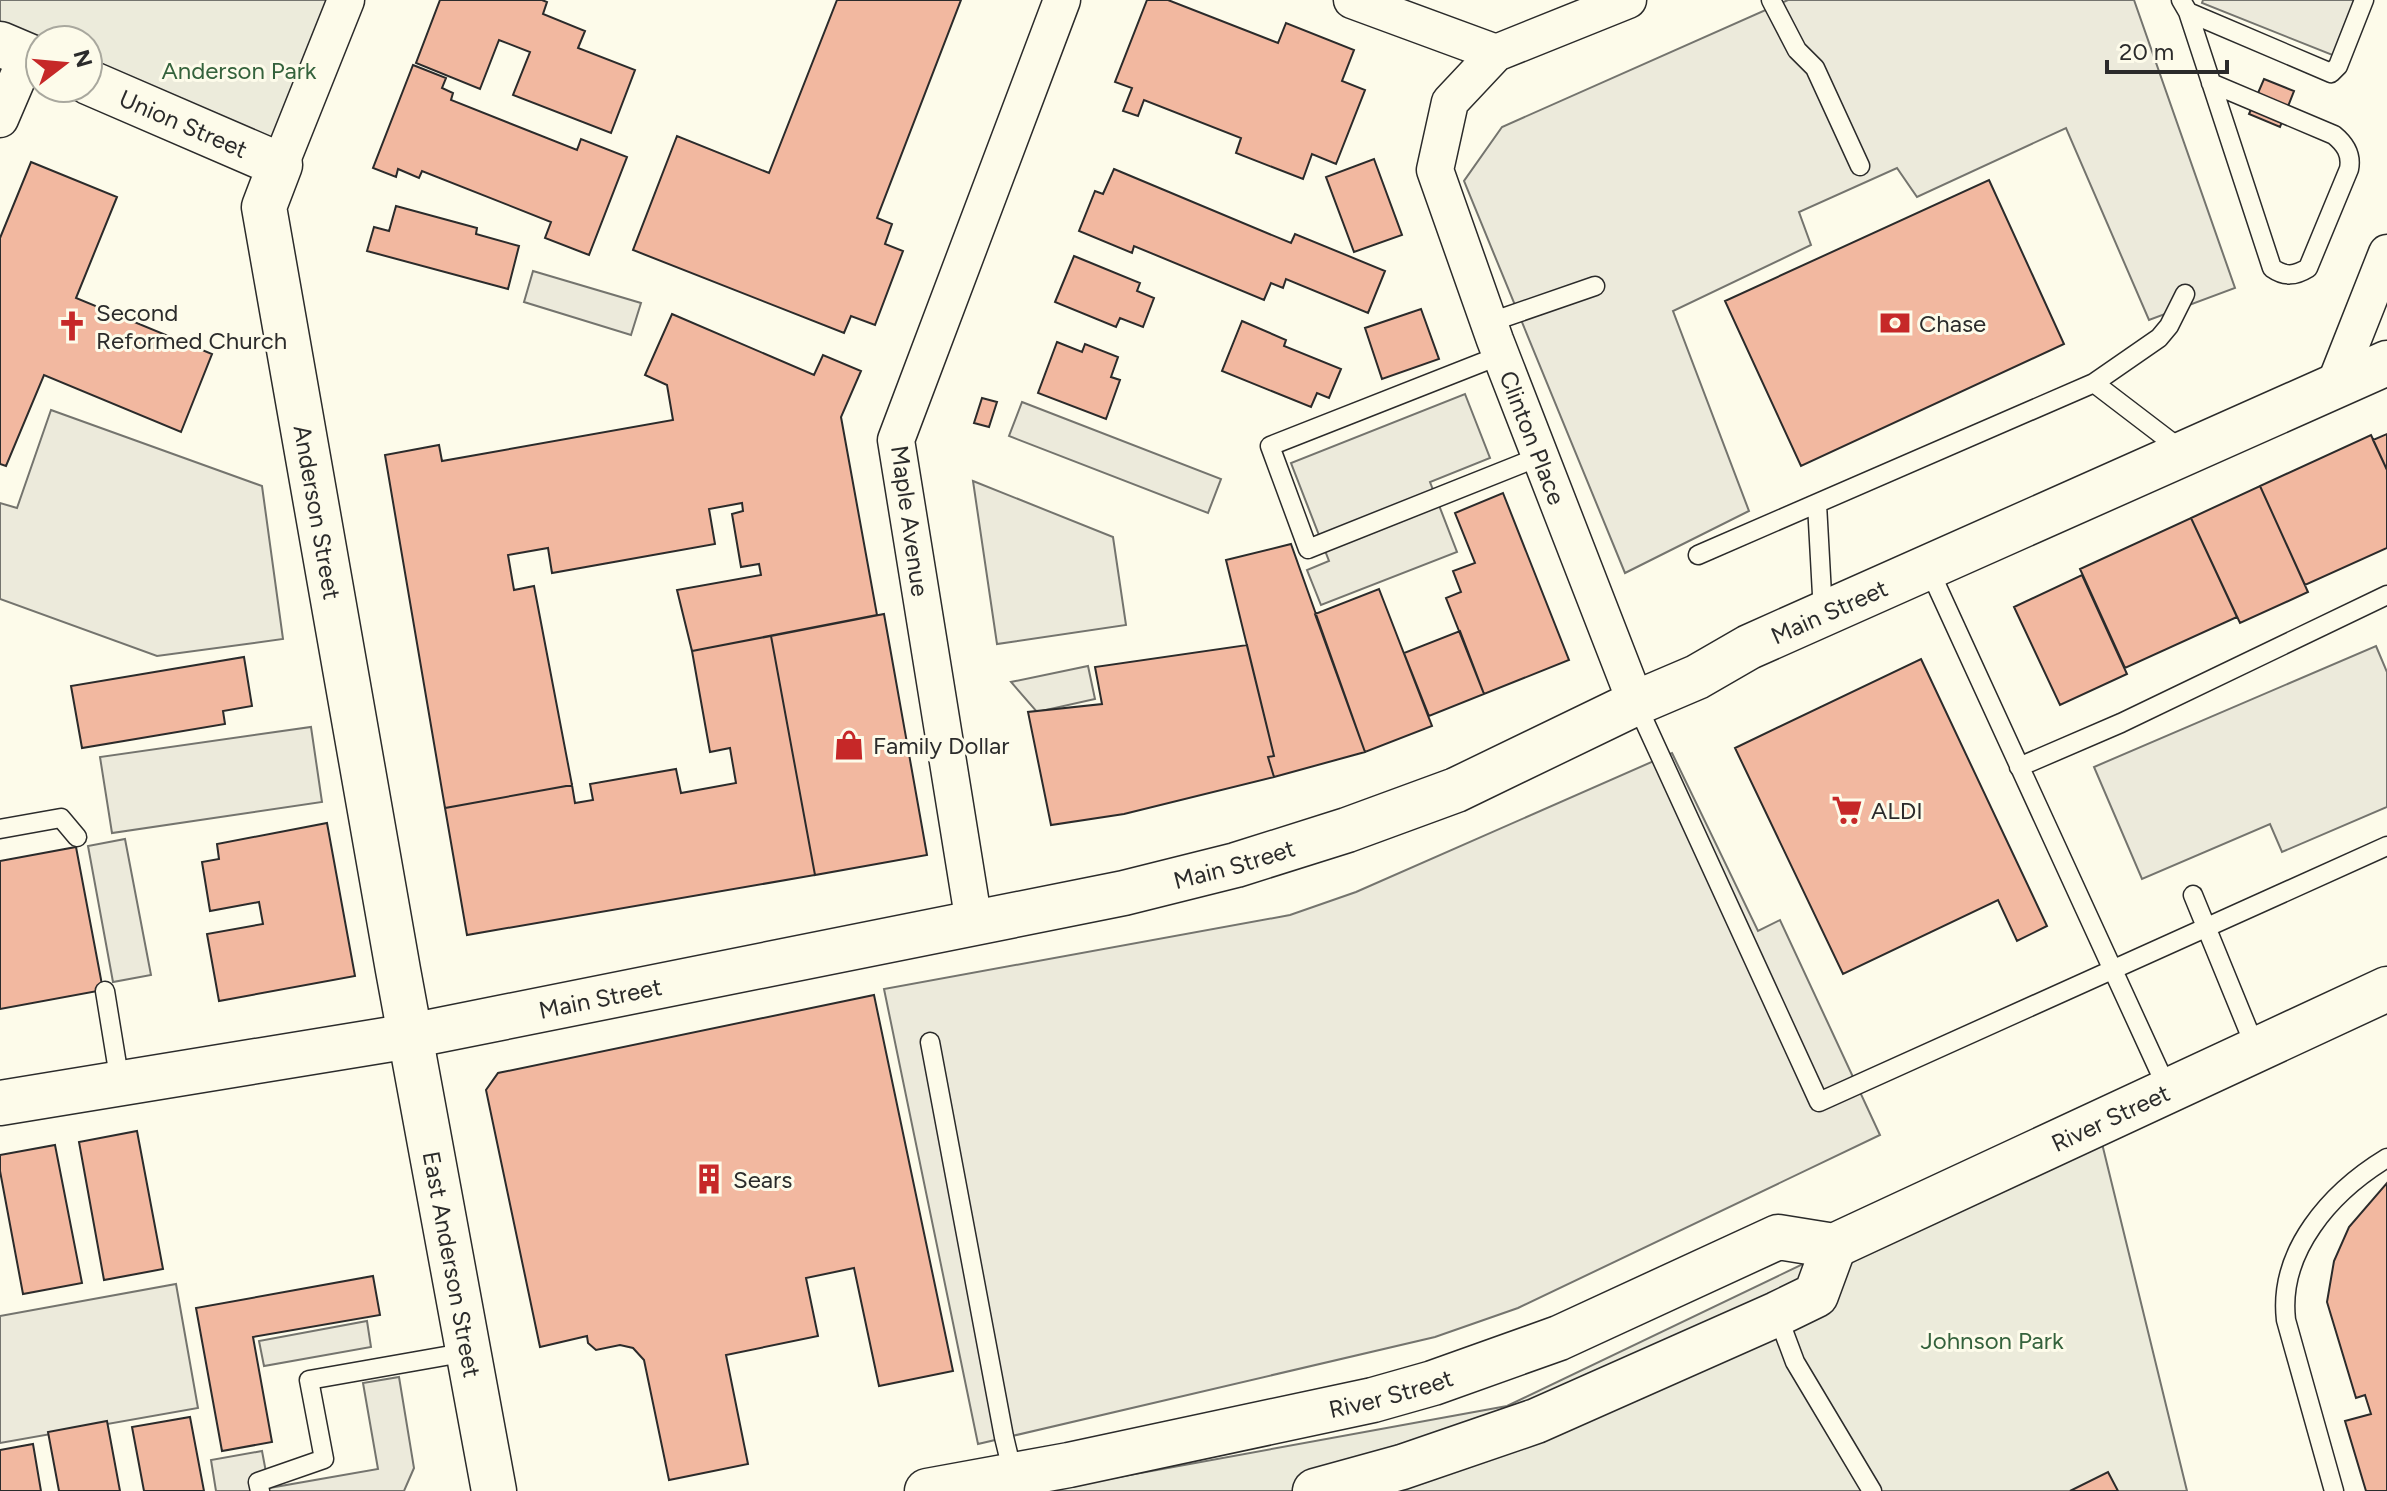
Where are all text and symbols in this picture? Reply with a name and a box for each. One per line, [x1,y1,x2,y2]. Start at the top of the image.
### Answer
north arrow [24,24,104,104]
scale bar [2107,24,2227,74]
text: 20 m [2119,37,2174,66]
text: N [67,47,98,71]
park label: Anderson Park [162,56,317,85]
street label: Union Street [115,83,252,164]
place label: Second Reformed Church [96,298,287,355]
bank icon: Chase [1878,306,1912,340]
church icon: Second Reformed Church [55,309,89,343]
place label: Chase [1919,309,1986,338]
street label: Clinton Place [1494,366,1572,509]
street label: Anderson Street [288,423,347,602]
street label: Maple Avenue [885,444,935,598]
street label: Main Street [1766,573,1892,650]
shop icon: Family Dollar [832,728,866,762]
place label: Family Dollar [873,731,1009,760]
supermarket icon: ALDI [1830,793,1864,827]
place label: ALDI [1871,796,1923,825]
street label: Main Street [1170,833,1298,895]
street label: Main Street [536,971,664,1024]
street label: River Street [2047,1078,2174,1158]
street label: East Anderson Street [417,1149,487,1380]
building icon: Sears [692,1162,726,1196]
place label: Sears [733,1165,792,1194]
park label: Johnson Park [1920,1326,2064,1355]
street label: River Street [1326,1363,1457,1424]

